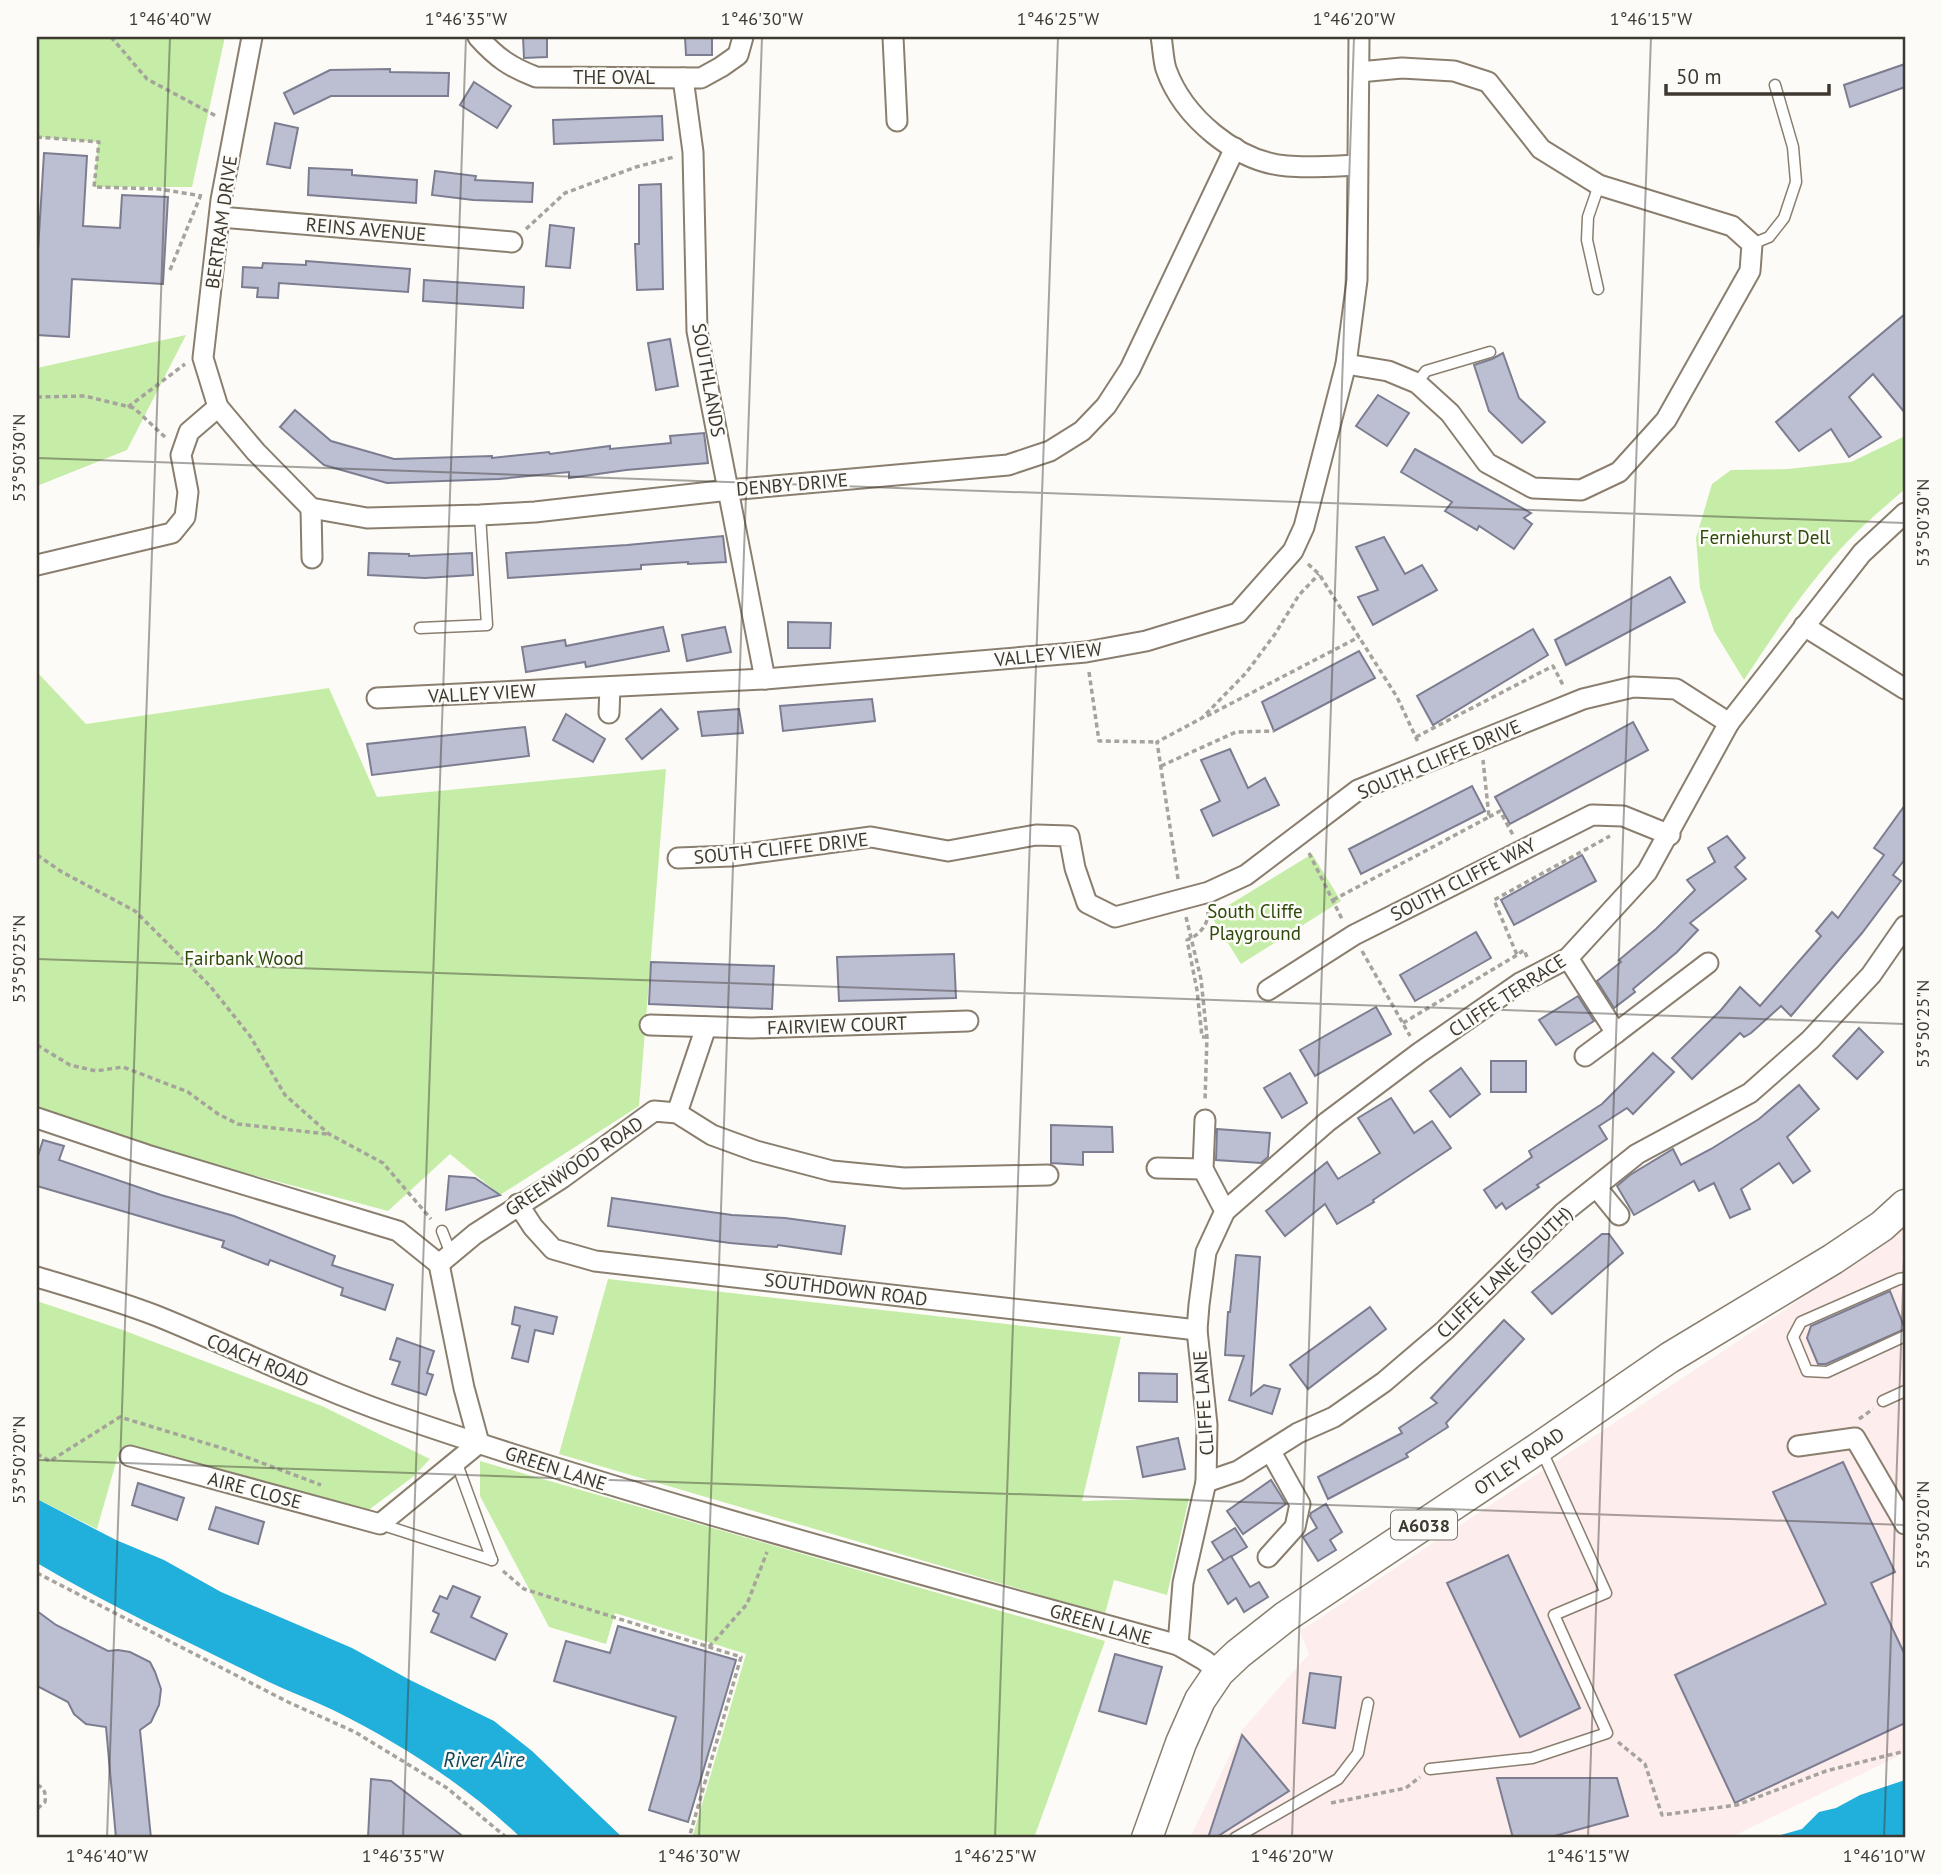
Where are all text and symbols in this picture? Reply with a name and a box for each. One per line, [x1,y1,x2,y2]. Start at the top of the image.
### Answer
text: 1°46'40"W [129,7,211,30]
text: 1°46'35"W [425,7,507,30]
text: 1°46'30"W [721,7,803,30]
text: 1°46'25"W [1017,7,1099,30]
text: 1°46'20"W [1313,7,1395,30]
text: 1°46'15"W [1610,7,1692,30]
scale bar [1666,52,1828,96]
text: 50 m [1676,63,1722,90]
street label: THE OVAL [573,65,655,89]
street label: BERTRAM DRIVE [200,154,242,290]
street label: REINS AVENUE [305,212,427,246]
street label: SOUTHLANDS [687,321,731,439]
text: 53°50'30"N [7,414,30,502]
street label: DENBY DRIVE [735,467,849,501]
text: 53°50'30"N [1911,479,1934,567]
park label: Ferniehurst Dell [1700,525,1831,549]
street label: VALLEY VIEW [992,636,1103,672]
street label: VALLEY VIEW [427,678,537,708]
street label: SOUTH CLIFFE DRIVE [1354,714,1524,804]
street label: SOUTH CLIFFE DRIVE [693,827,869,869]
street label: SOUTH CLIFFE WAY [1386,832,1540,926]
park label: South Cliffe Playground [1207,899,1303,945]
text: 53°50'25"N [7,915,30,1003]
park label: Fairbank Wood [184,946,304,970]
street label: CLIFFE TERRACE [1444,948,1570,1042]
text: 53°50'25"N [1911,980,1934,1068]
street label: FAIRVIEW COURT [767,1011,908,1039]
street label: GREENWOOD ROAD [500,1111,648,1221]
street label: CLIFFE LANE (SOUTH) [1431,1201,1577,1343]
street label: SOUTHDOWN ROAD [763,1267,929,1311]
street label: COACH ROAD [203,1328,313,1392]
street label: CLIFFE LANE [1187,1350,1219,1456]
text: 53°50'20"N [7,1416,30,1504]
street label: OTLEY ROAD [1469,1422,1569,1500]
street label: GREEN LANE [502,1440,610,1496]
street label: AIRE CLOSE [206,1466,304,1514]
text: 53°50'20"N [1911,1481,1934,1569]
road number: A6038 [1391,1510,1457,1540]
street label: GREEN LANE [1047,1598,1155,1650]
water label: River Aire [443,1746,525,1773]
text: 1°46'40"W [66,1844,148,1867]
text: 1°46'35"W [362,1844,444,1867]
text: 1°46'30"W [658,1844,740,1867]
text: 1°46'25"W [954,1844,1036,1867]
text: 1°46'20"W [1251,1844,1333,1867]
text: 1°46'15"W [1547,1844,1629,1867]
text: 1°46'10"W [1843,1844,1925,1867]

